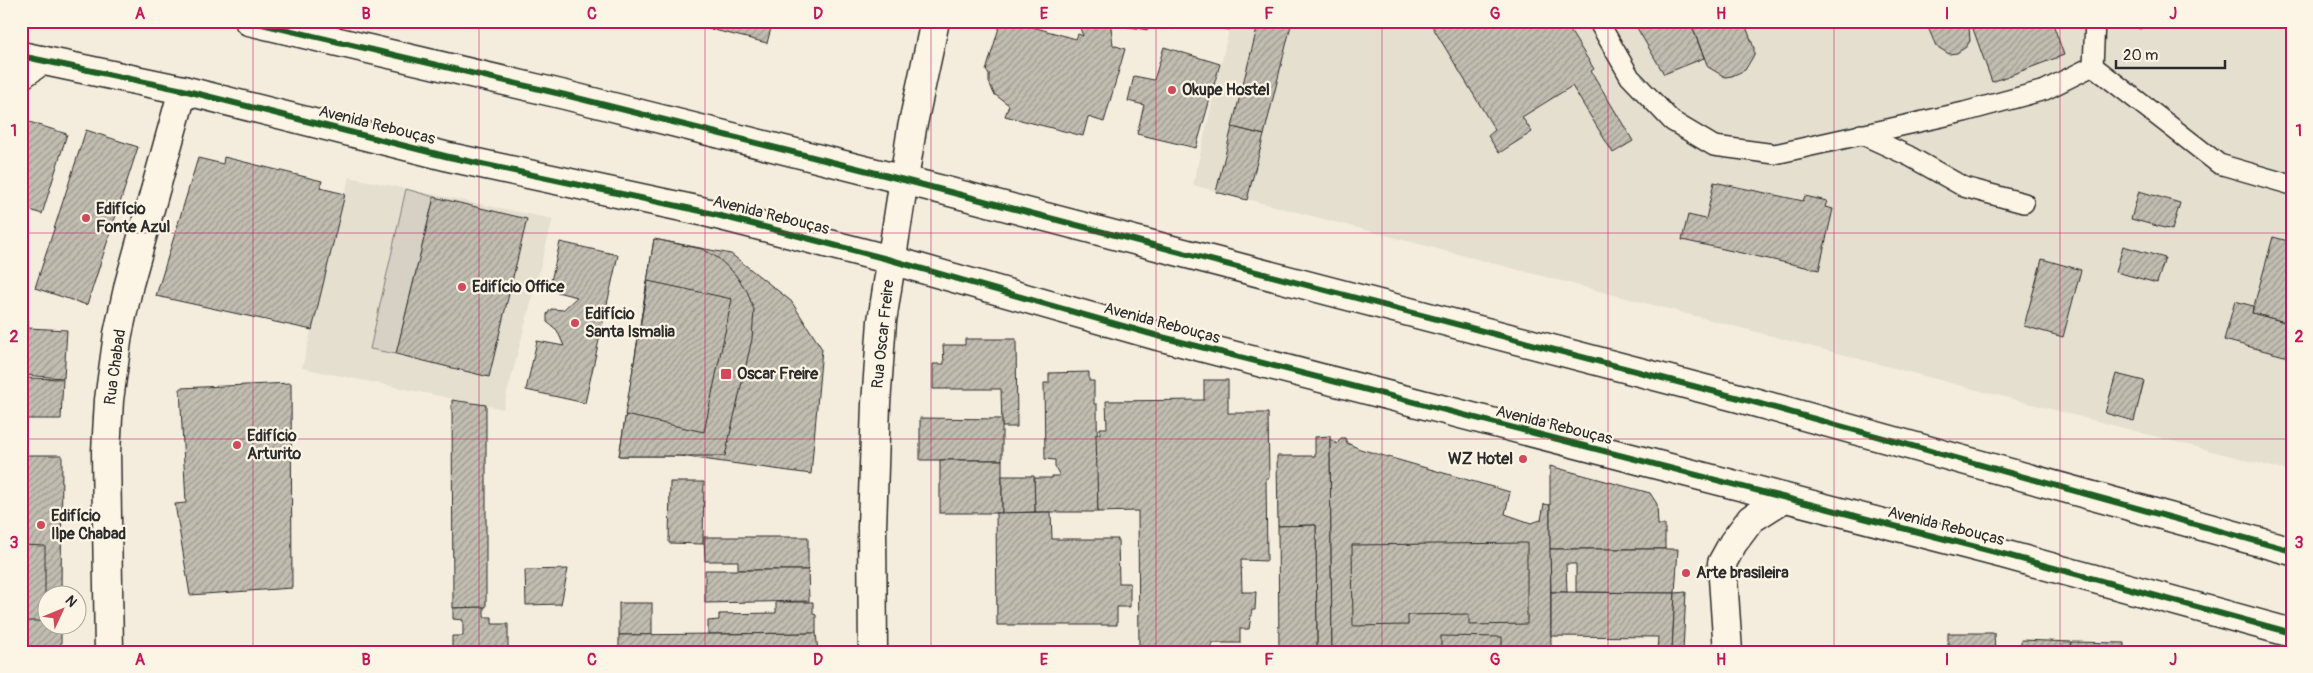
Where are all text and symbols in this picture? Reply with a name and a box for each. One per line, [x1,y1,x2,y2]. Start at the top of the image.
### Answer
text: A [135,4,146,24]
text: B [361,4,371,24]
text: C [587,4,597,24]
text: D [813,4,823,24]
text: E [1040,4,1049,24]
text: F [1264,4,1274,24]
text: G [1490,4,1501,24]
text: H [1716,4,1726,24]
text: I [1945,4,1949,24]
text: J [2169,4,2177,24]
scale bar [2116,38,2224,70]
text: 20 m [2123,46,2158,65]
place label: Okupe Hostel [1182,80,1270,100]
marker: Okupe Hostel [1166,84,1178,96]
street label: Avenida Rebouças [317,101,437,149]
text: 1 [11,121,17,141]
text: 1 [2296,121,2302,141]
street label: Avenida Rebouças [711,191,831,239]
place label: Edifício Fonte Azul [96,199,171,237]
marker: Edifício Fonte Azul [80,212,92,224]
place label: Edifício Office [472,277,566,297]
street label: Rua Oscar Freire [867,278,899,389]
marker: Edifício Office [456,281,468,293]
street label: Avenida Rebouças [1102,298,1222,348]
place label: Edifício Santa Ismalia [585,304,676,342]
marker: Edifício Santa Ismalia [569,317,581,329]
text: 2 [10,327,19,347]
text: 2 [2295,327,2304,347]
street label: Rua Chabad [100,328,130,406]
place label: Oscar Freire [737,364,819,384]
marker: Oscar Freire [719,367,733,381]
street label: Avenida Rebouças [1494,401,1614,449]
place label: Edifício Arturito [247,426,302,464]
marker: Edifício Arturito [231,439,243,451]
place label: WZ Hotel [1448,449,1513,469]
marker: WZ Hotel [1517,453,1529,465]
street label: Avenida Rebouças [1886,502,2006,550]
place label: Edifício Ilpe Chabad [51,506,126,544]
marker: Edifício Ilpe Chabad [35,519,47,531]
text: 3 [10,533,19,553]
text: 3 [2295,533,2304,553]
place label: Arte brasileira [1696,563,1789,583]
marker: Arte brasileira [1680,567,1692,579]
north arrow [38,586,88,636]
text: N [62,592,80,611]
text: A [135,650,146,670]
text: B [361,650,371,670]
text: C [587,650,597,670]
text: D [813,650,823,670]
text: E [1040,650,1049,670]
text: F [1264,650,1274,670]
text: G [1490,650,1501,670]
text: H [1716,650,1726,670]
text: I [1945,650,1949,670]
text: J [2169,650,2177,670]

